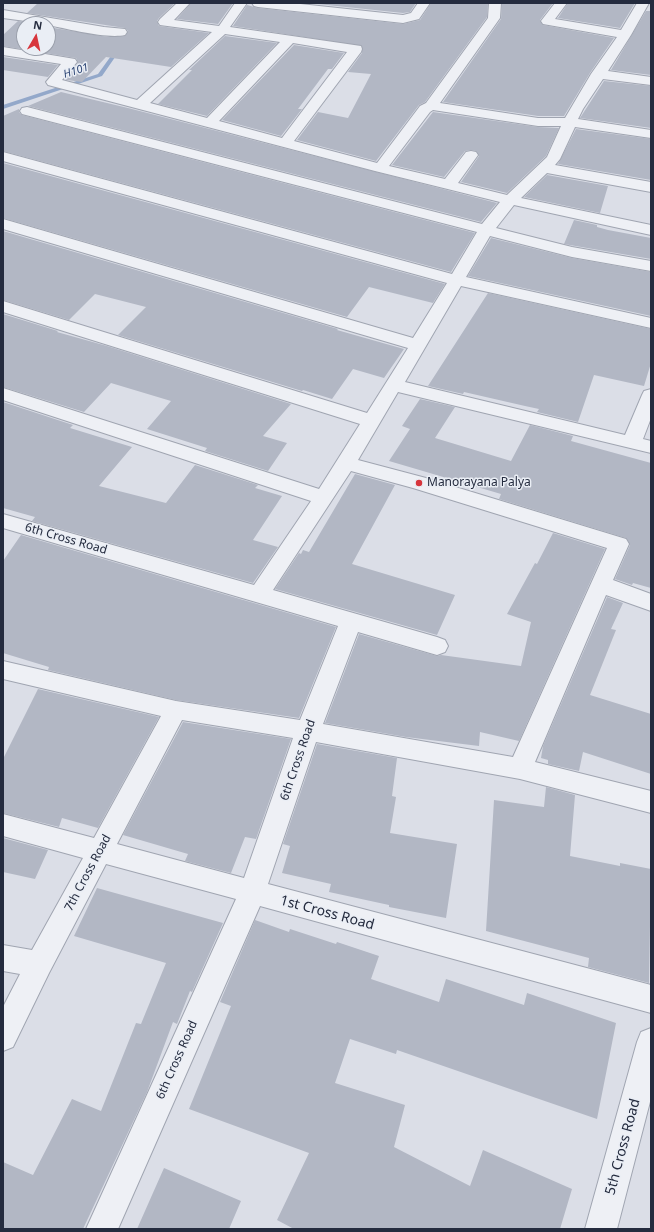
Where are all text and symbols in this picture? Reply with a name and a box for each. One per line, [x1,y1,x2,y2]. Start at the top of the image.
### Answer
north arrow [16,16,56,56]
text: N [32,17,43,33]
water label: H101 [62,61,90,81]
place label: Manorayana Palya [427,476,531,490]
marker: Manorayana Palya [414,478,424,488]
street label: 6th Cross Road [23,520,109,558]
street label: 6th Cross Road [277,718,319,802]
street label: 7th Cross Road [62,832,114,914]
street label: 1st Cross Road [278,892,376,934]
street label: 6th Cross Road [153,1018,201,1102]
street label: 5th Cross Road [602,1097,644,1197]

